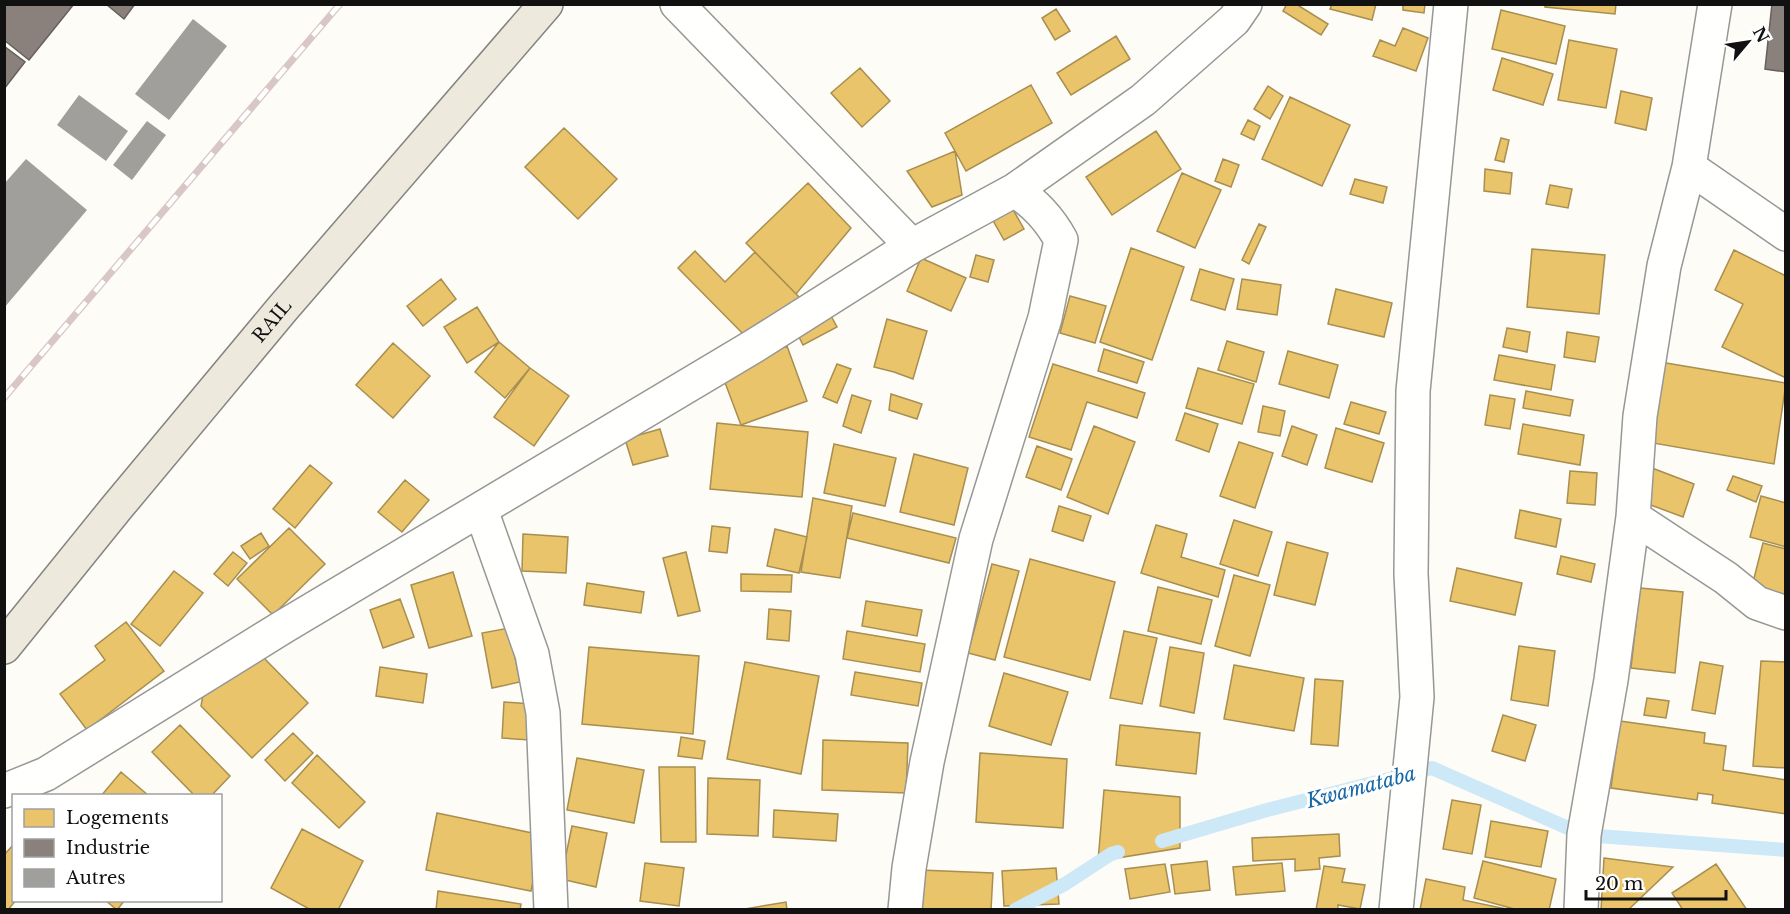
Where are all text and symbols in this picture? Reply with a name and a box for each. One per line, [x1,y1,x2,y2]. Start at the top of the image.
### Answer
north arrow [1718,12,1778,72]
text: N [1749,23,1774,46]
street label: RAIL [248,295,296,347]
water label: Kwamataba [1303,761,1418,813]
legend [12,794,222,902]
text: Logements [66,807,169,829]
text: Industrie [66,837,150,859]
scale bar [1586,863,1726,901]
text: Autres [65,867,125,889]
text: 20 m [1595,873,1643,895]

